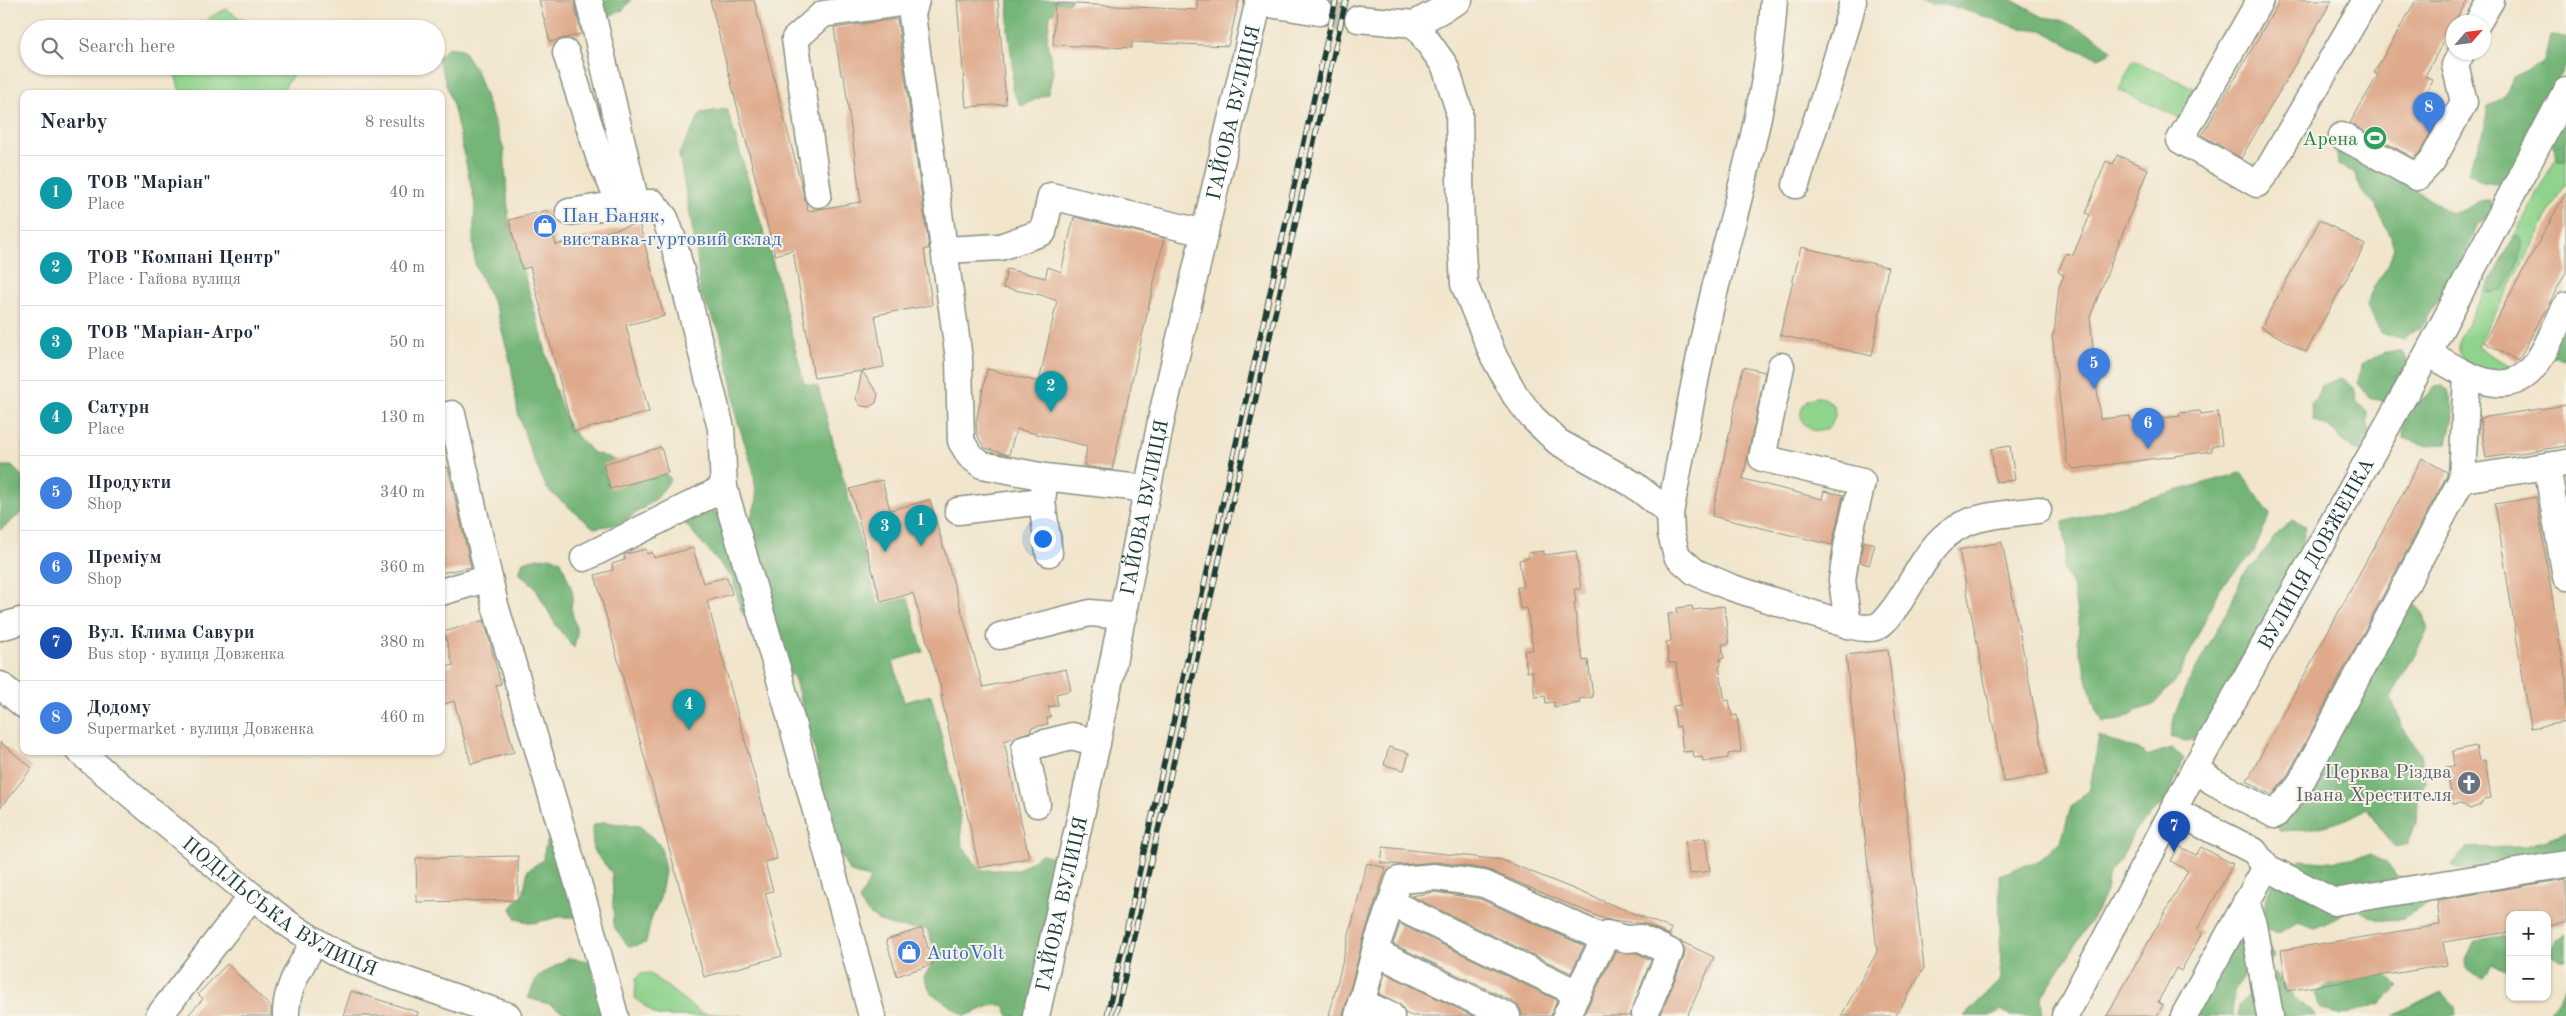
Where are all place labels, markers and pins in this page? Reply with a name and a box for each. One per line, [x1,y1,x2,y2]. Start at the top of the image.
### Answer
pin: 8 [2413,92,2445,133]
sports icon: Арена [2362,125,2388,151]
place label: Арена [2302,130,2358,150]
place label: Пан Баняк, виставка-гуртовий склад [562,207,782,250]
shop icon: Пан Баняк, виставка-гуртовий склад [532,213,558,239]
pin: 5 [2078,348,2110,389]
pin: 2 [1035,371,1067,412]
pin: 6 [2132,408,2164,449]
pin: 1 [905,505,937,546]
pin: 3 [869,511,901,552]
pin: 4 [673,689,705,730]
place label: Церква Різдва Івана Хрестителя [2296,763,2452,806]
church icon: Церква Різдва Івана Хрестителя [2456,770,2482,796]
pin: 7 [2158,811,2190,852]
shop icon: AutoVolt [896,939,922,965]
place label: AutoVolt [926,944,1005,964]

